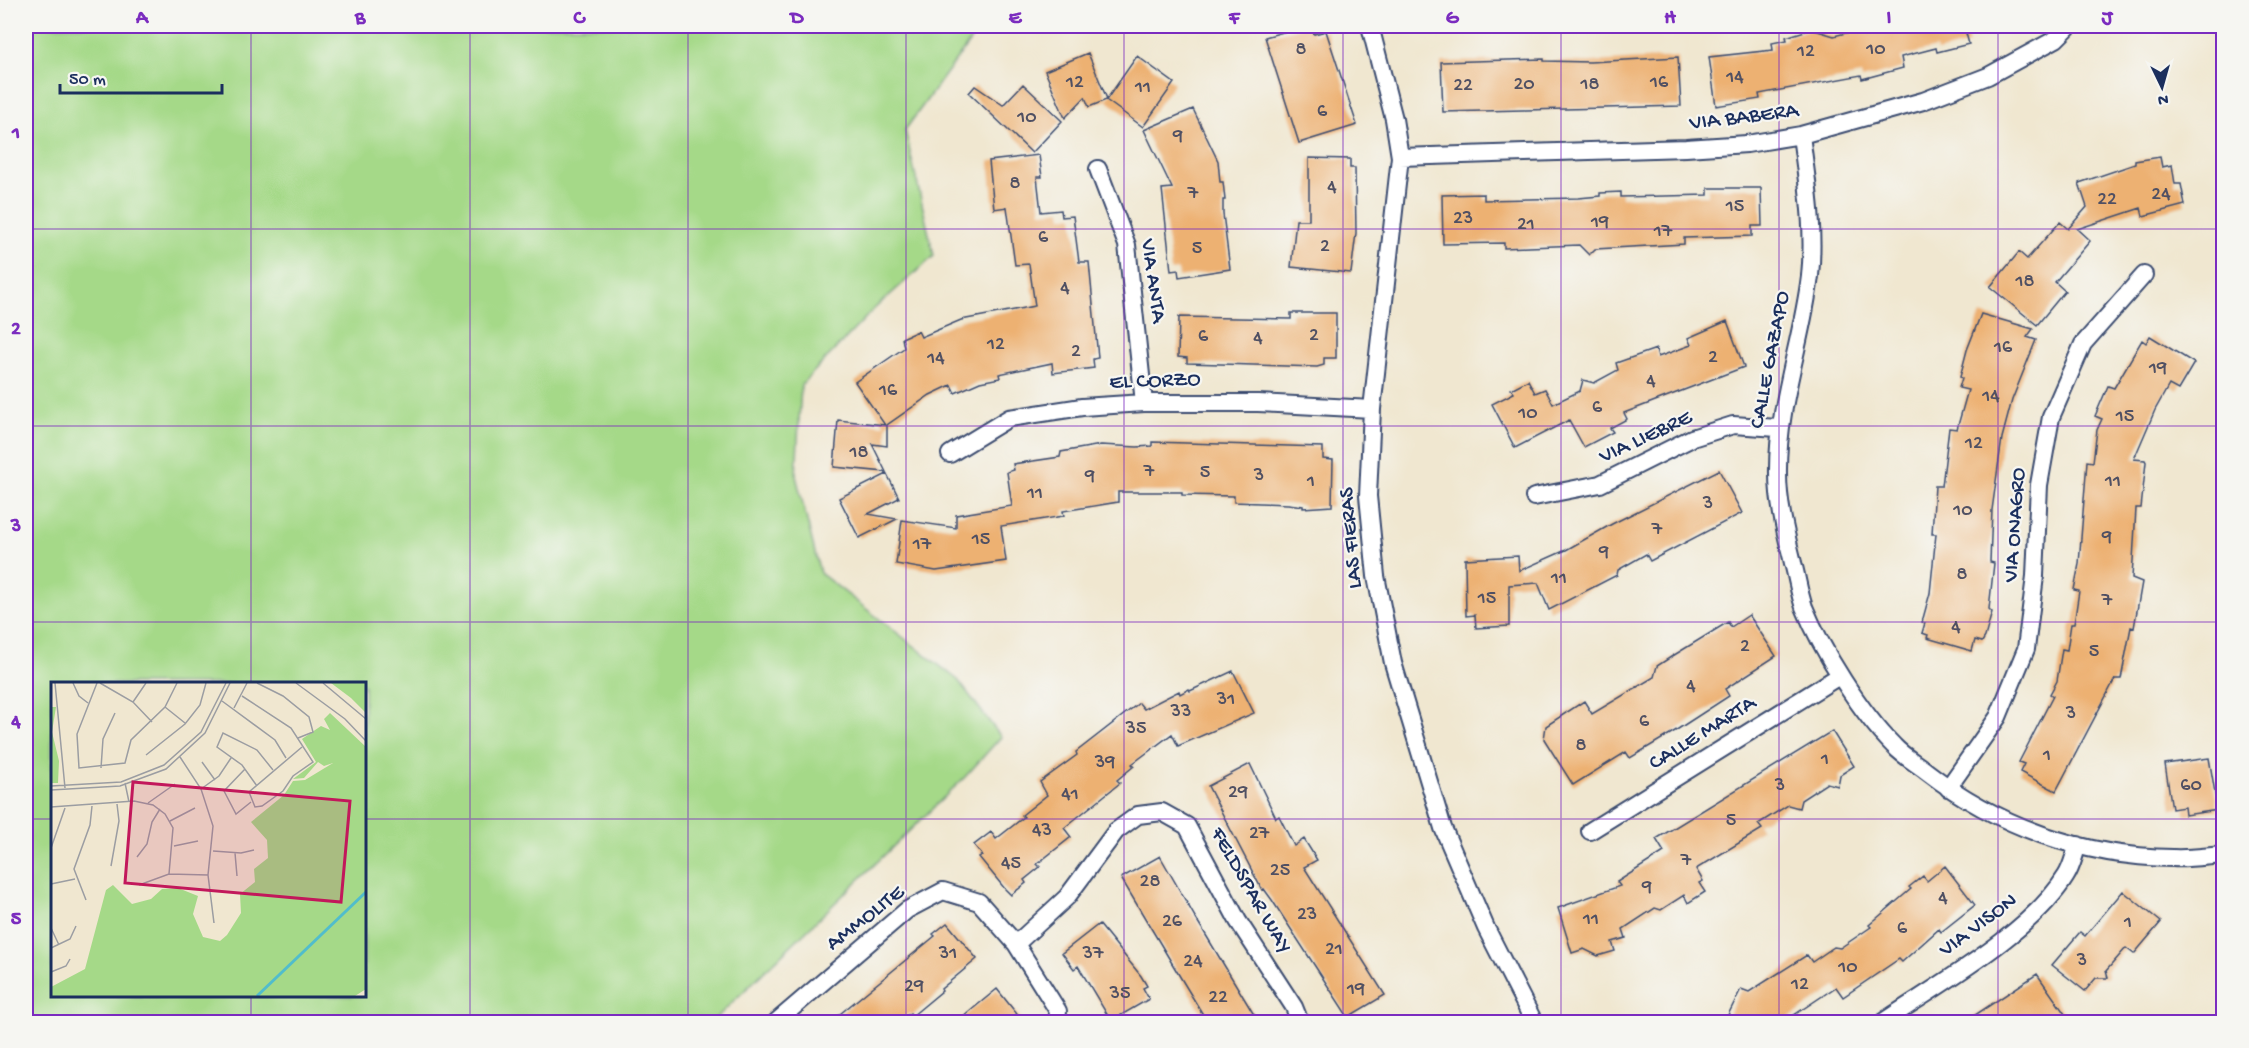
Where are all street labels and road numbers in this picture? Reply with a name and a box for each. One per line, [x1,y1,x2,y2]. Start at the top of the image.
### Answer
street label: VIA BABERA [1687,98,1801,138]
street label: VIA ANTA [1133,236,1171,326]
street label: CALLE GAZAPO [1745,289,1797,431]
street label: EL CORZO [1109,367,1201,397]
street label: VIA LIEBRE [1595,405,1698,471]
street label: VIA ONAGRO [1999,467,2033,584]
street label: LAS FIERAS [1335,486,1369,590]
street label: CALLE MARTA [1645,690,1762,777]
street label: FELDSPAR WAY [1203,822,1297,959]
street label: AMMOLITE [822,880,911,958]
street label: VIA VISON [1934,888,2023,964]

